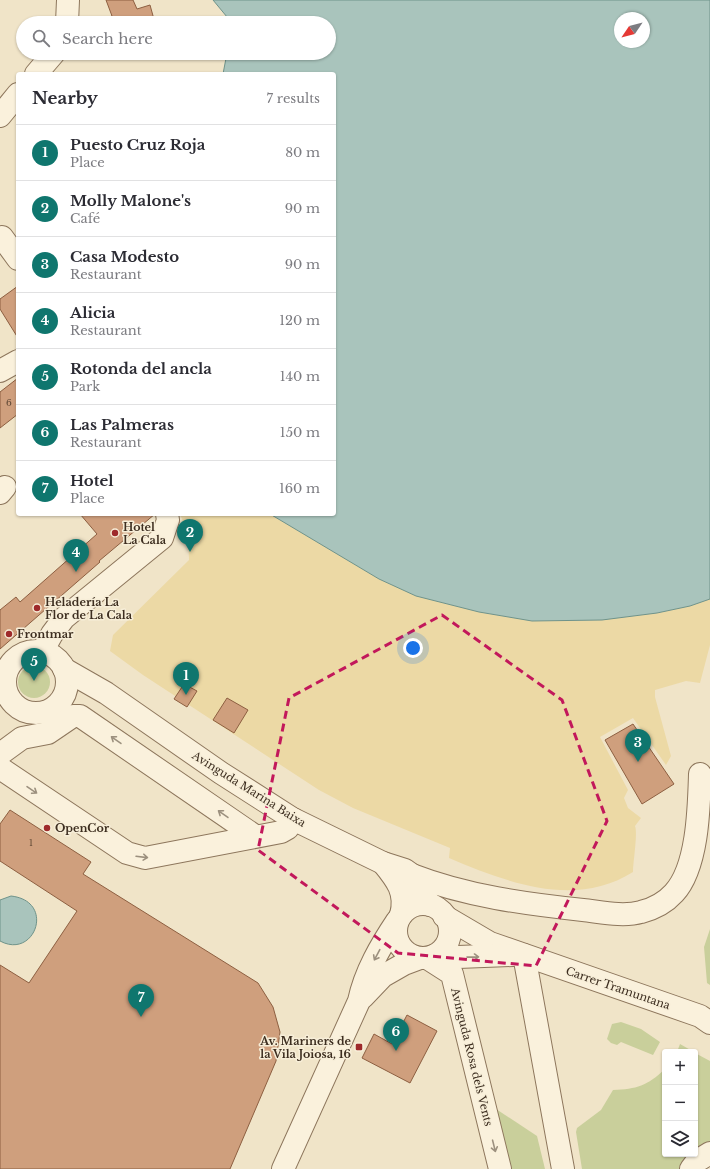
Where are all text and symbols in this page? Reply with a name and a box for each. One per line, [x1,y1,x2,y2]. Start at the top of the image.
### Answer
north arrow [614,12,650,48]
search box [16,16,336,60]
icon: search [30,27,52,49]
text: Search here [62,29,153,48]
text: Nearby [32,88,98,109]
text: 7 results [267,90,320,107]
text: Puesto Cruz Roja [70,135,205,154]
text: 1 [42,144,48,161]
text: 80 m [285,144,320,161]
text: Place [70,154,105,171]
text: Molly Malone's [70,191,191,210]
text: 2 [41,200,49,217]
text: 90 m [285,200,320,217]
text: Café [70,210,100,227]
text: Casa Modesto [70,247,179,266]
text: 3 [41,256,49,273]
text: 90 m [285,256,320,273]
text: Restaurant [70,266,142,283]
text: Alicia [70,303,115,322]
text: 4 [41,312,49,329]
text: 120 m [279,312,320,329]
text: Restaurant [70,322,142,339]
text: Rotonda del ancla [70,359,212,378]
text: 5 [41,368,49,385]
text: 140 m [280,368,320,385]
text: Park [70,378,100,395]
house number: 6 [6,397,12,408]
text: Las Palmeras [70,415,174,434]
text: 6 [41,424,49,441]
text: 150 m [280,424,320,441]
text: Restaurant [70,434,142,451]
text: Hotel [70,471,114,490]
text: 7 [42,480,48,497]
text: 160 m [279,480,320,497]
text: Place [70,490,105,507]
pin: 2 [177,519,203,552]
place label: Hotel La Cala [123,520,167,547]
marker: Hotel La Cala [110,528,120,538]
pin: 4 [63,539,89,572]
place label: Heladería La Flor de La Cala [45,595,133,622]
marker: Heladería La Flor de La Cala [32,603,42,613]
place label: Frontmar [17,627,74,641]
marker: Frontmar [4,629,14,639]
your location [403,638,423,658]
pin: 5 [21,648,47,681]
pin: 1 [173,662,199,695]
pin: 3 [625,729,651,762]
one-way arrow [111,736,122,744]
street label: Avinguda Marina Baixa [189,748,309,830]
one-way arrow [27,785,38,794]
one-way arrow [218,810,229,818]
place label: OpenCor [55,821,110,835]
marker: OpenCor [42,823,52,833]
house number: 1 [29,837,33,848]
one-way arrow [136,853,149,860]
one-way arrow [373,949,381,961]
one-way arrow [466,953,479,961]
street label: Carrer Tramuntana [564,964,673,1013]
pin: 7 [128,984,154,1017]
street label: Avinguda Rosa dels Vents [448,985,496,1128]
pin: 6 [383,1018,409,1051]
place label: Av. Mariners de la Vila Joiosa, 16 [259,1034,352,1061]
marker: Av. Mariners de la Vila Joiosa, 16 [354,1042,364,1052]
map controls [662,1049,698,1157]
button: + [662,1049,698,1085]
button: − [662,1085,698,1121]
button: layers [662,1121,698,1157]
one-way arrow [491,1139,499,1152]

